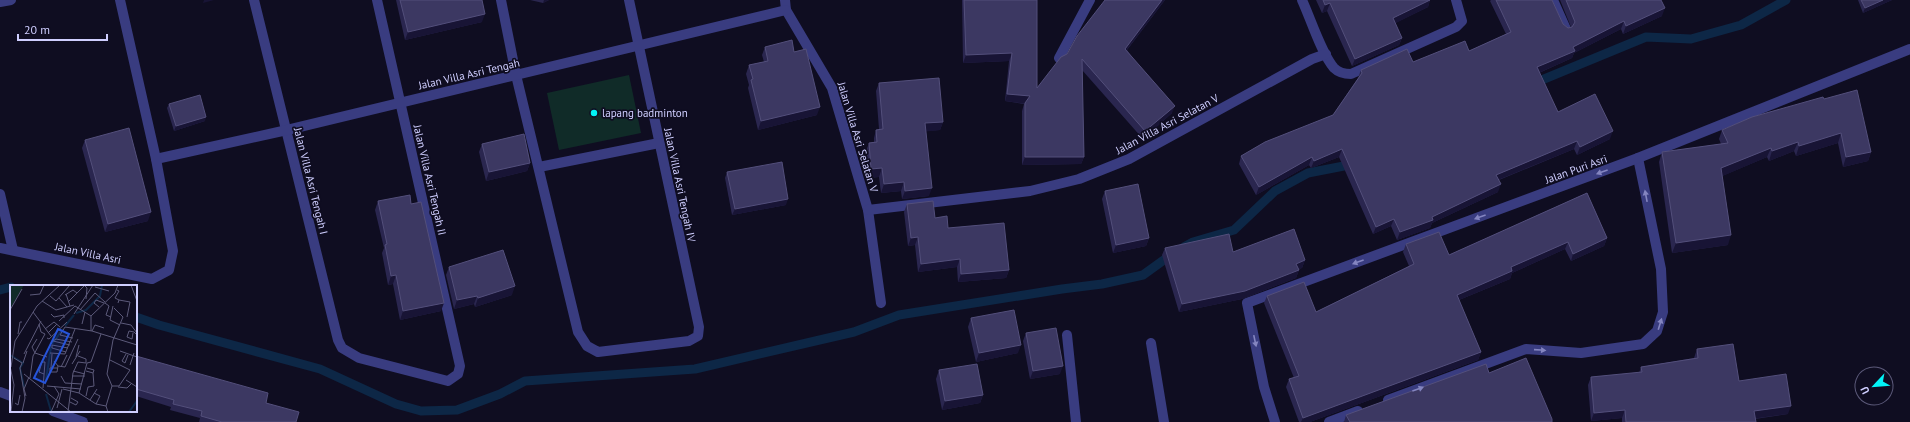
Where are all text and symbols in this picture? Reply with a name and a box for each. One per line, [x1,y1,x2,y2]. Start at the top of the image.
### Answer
scale bar [18,16,107,42]
text: 20 m [24,22,50,37]
street label: Jalan Villa Asri Tengah [416,56,521,93]
street label: Jalan Villa Asri Selatan V [834,79,882,194]
street label: Jalan Villa Asri Selatan V [1112,91,1221,158]
place label: lapang badminton [602,106,688,120]
marker: lapang badminton [589,108,599,118]
street label: Jalan Villa Asri Tengah II [410,122,450,237]
street label: Jalan Villa Asri Tengah I [291,125,331,236]
street label: Jalan Villa Asri Tengah IV [661,126,699,244]
street label: Jalan Puri Asri [1542,151,1609,187]
one-way arrow [1595,169,1607,175]
one-way arrow [1643,190,1649,202]
one-way arrow [1474,214,1486,220]
street label: Jalan Villa Asri [53,239,122,267]
one-way arrow [1352,259,1364,265]
inset map [10,285,137,412]
one-way arrow [1657,318,1663,330]
one-way arrow [1252,335,1258,348]
one-way arrow [1534,346,1546,353]
north arrow [1854,366,1894,406]
text: U [1857,384,1873,397]
one-way arrow [1412,385,1424,391]

